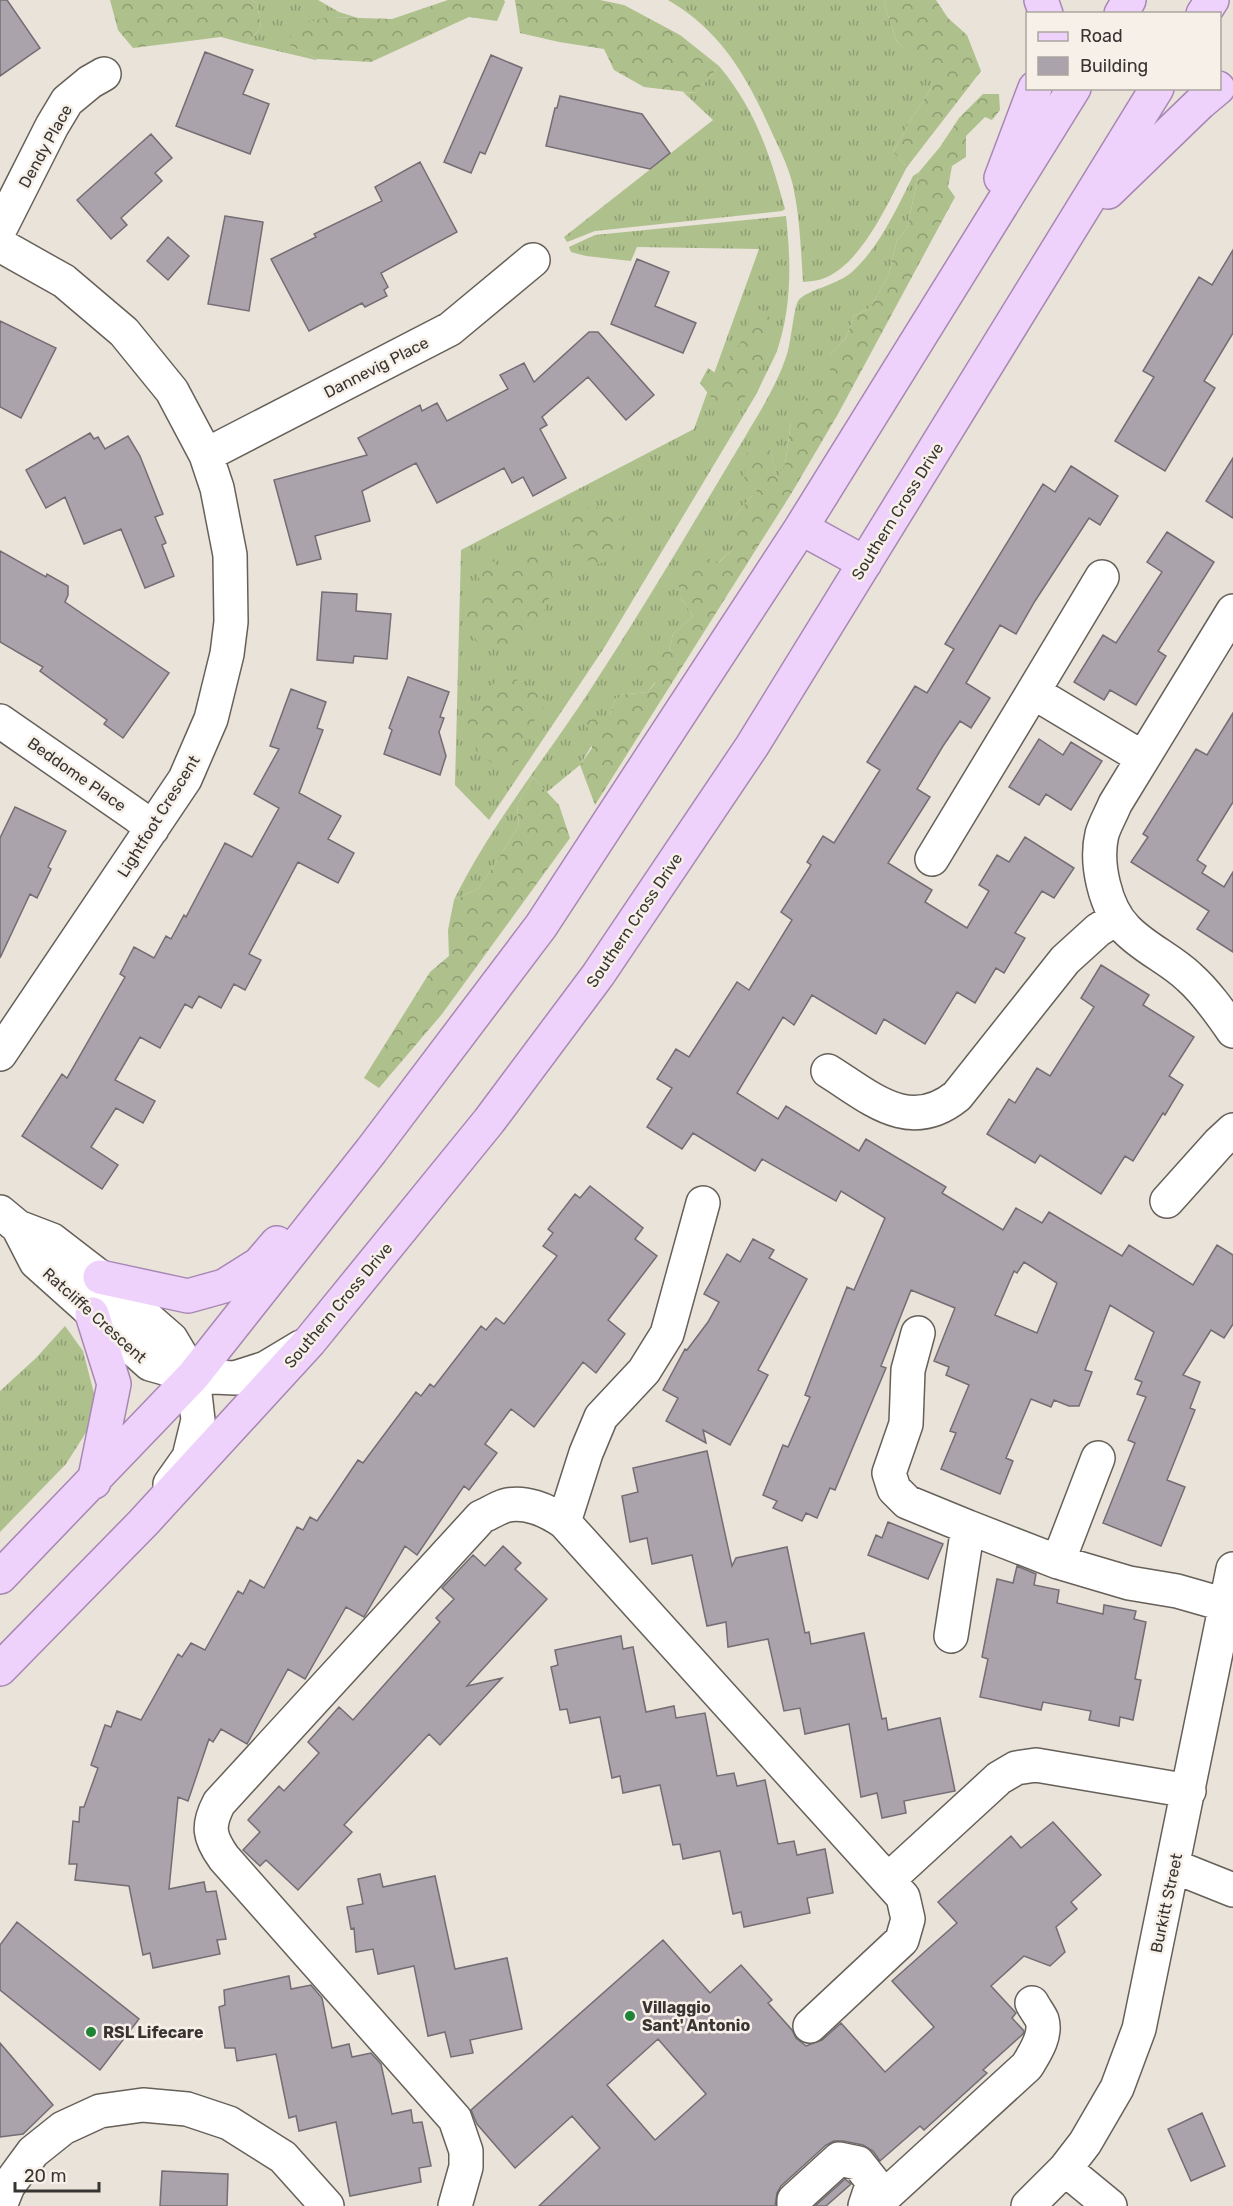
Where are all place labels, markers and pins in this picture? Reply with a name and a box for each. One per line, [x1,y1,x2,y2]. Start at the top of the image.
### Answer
place label: Villaggio Sant' Antonio [642,1998,750,2035]
marker: Villaggio Sant' Antonio [623,2009,637,2023]
place label: RSL Lifecare [103,2023,203,2042]
marker: RSL Lifecare [84,2025,98,2039]

